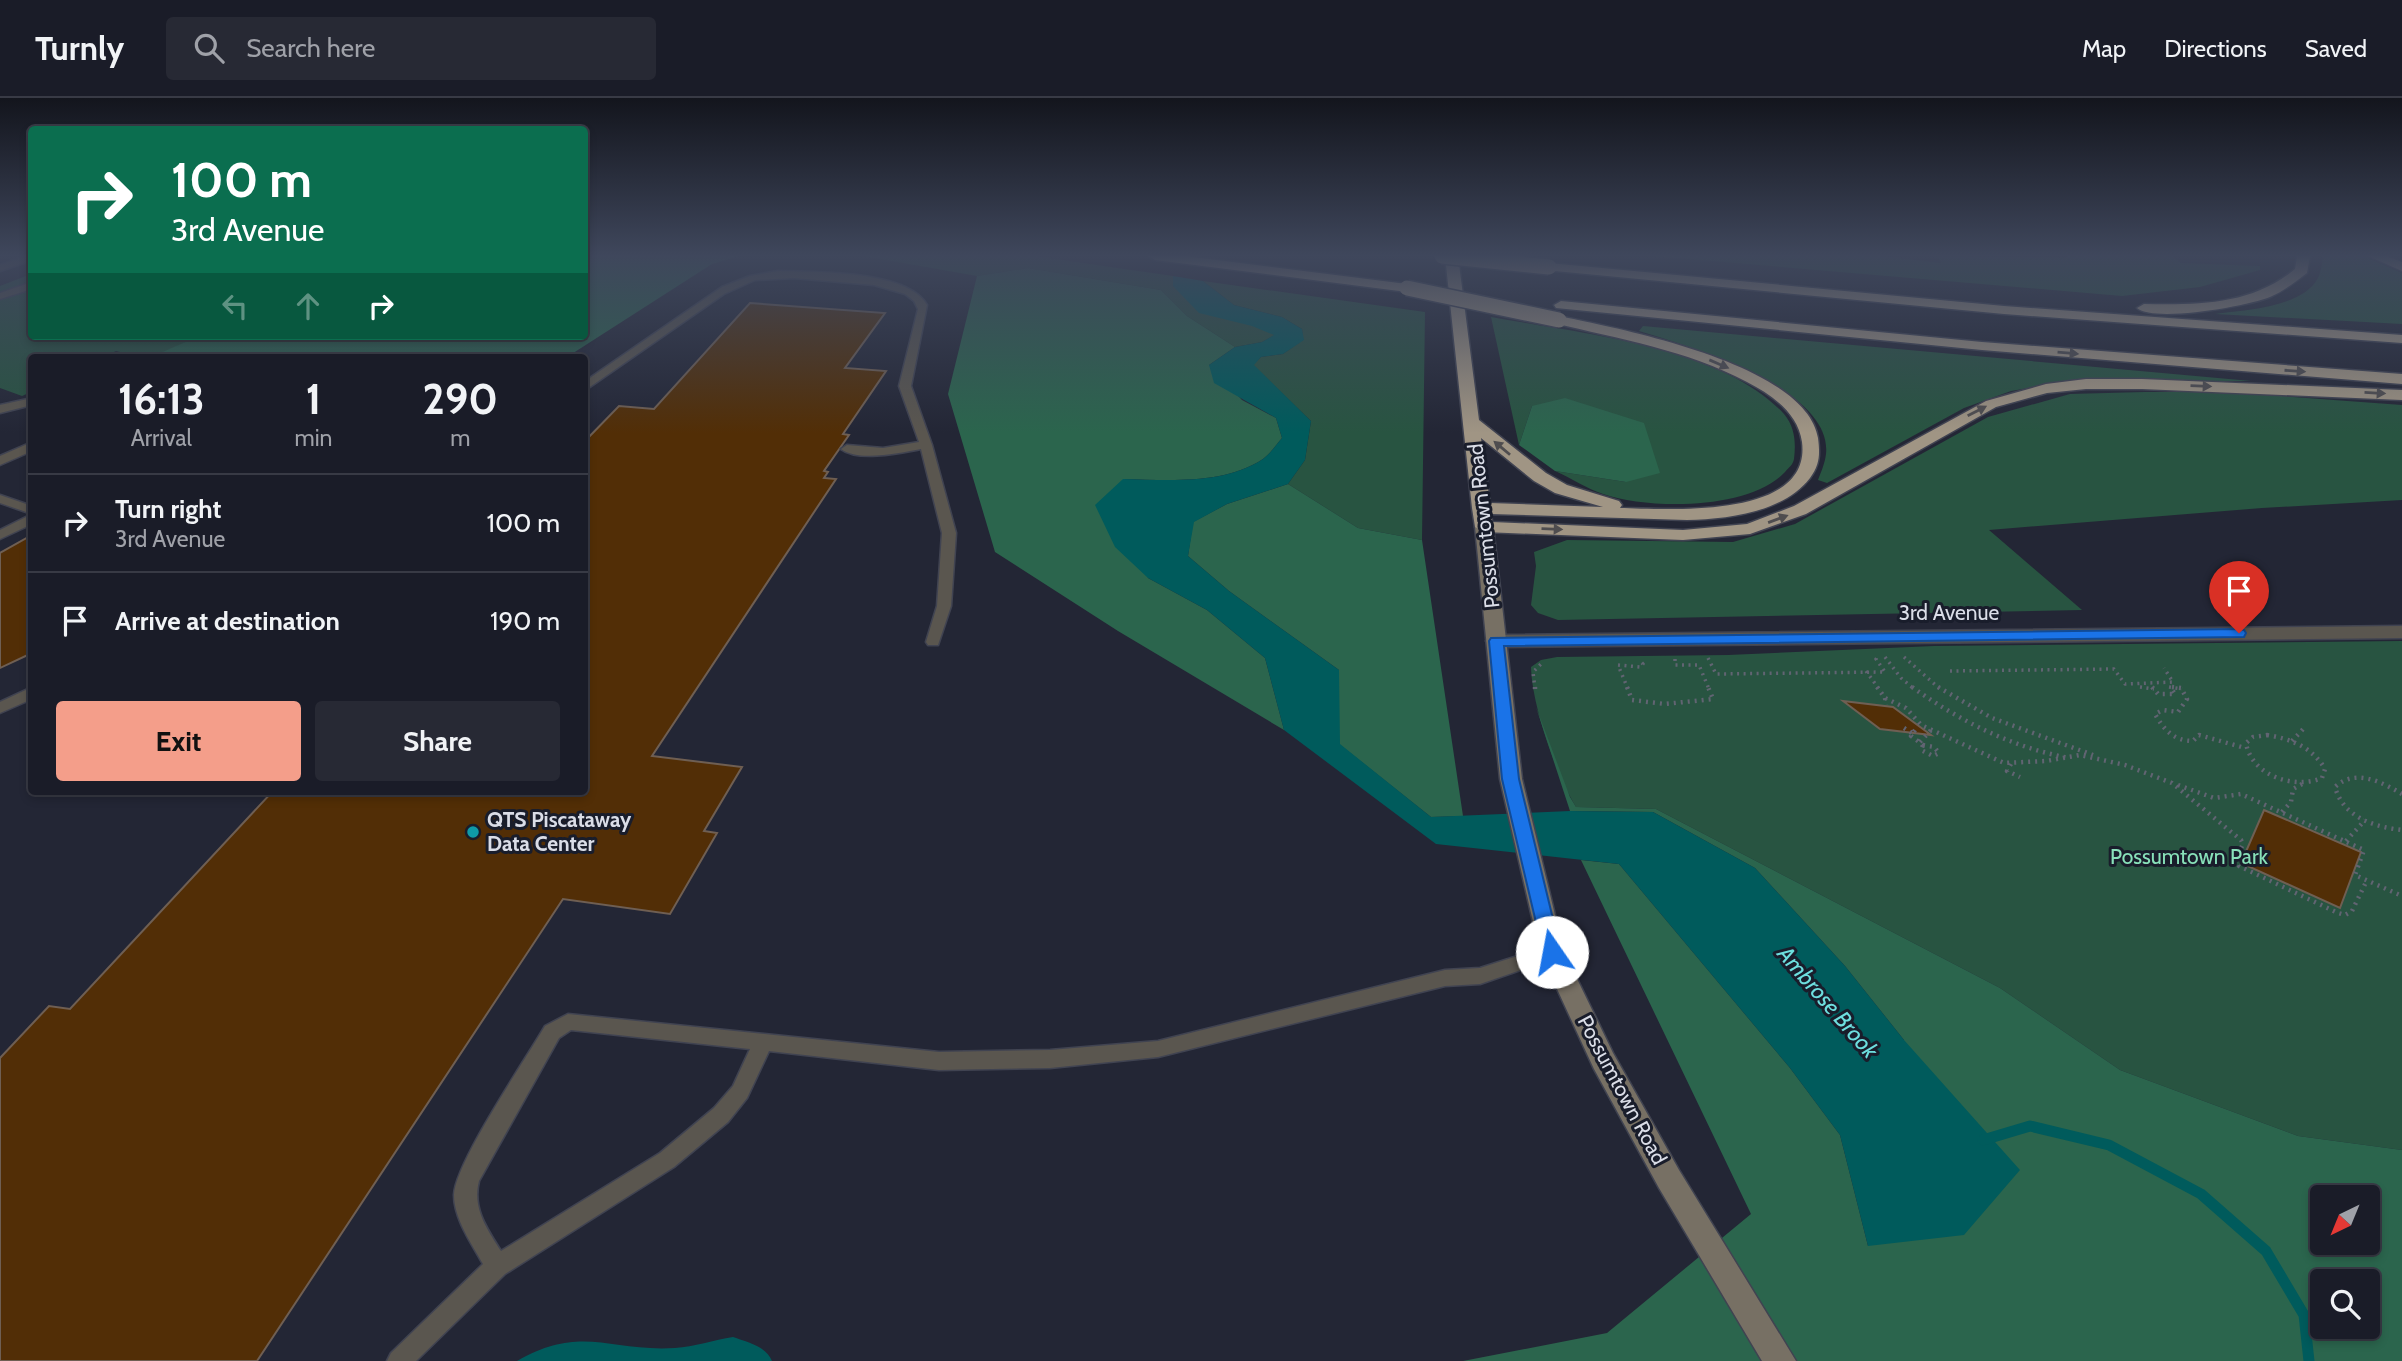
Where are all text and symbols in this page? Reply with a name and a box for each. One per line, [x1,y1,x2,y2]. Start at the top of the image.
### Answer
search box [166,17,656,80]
text: Turnly [35,28,124,68]
icon: search [190,29,228,67]
text: Search here [246,32,375,64]
text: Map [2082,34,2126,63]
text: Directions [2164,34,2267,63]
text: Saved [2305,34,2367,63]
text: 100 m [171,150,312,209]
icon: right [56,154,147,245]
text: 3rd Avenue [171,210,324,249]
icon: left [216,287,254,325]
icon: ahead [289,287,327,325]
icon: right [362,287,400,325]
one-way arrow [2058,348,2080,359]
one-way arrow [1709,359,1730,370]
one-way arrow [2284,366,2306,377]
text: 16:13 [118,373,205,425]
text: 1 [306,373,321,425]
text: 290 [422,373,498,425]
one-way arrow [2190,381,2212,392]
one-way arrow [2364,388,2386,399]
one-way arrow [1967,405,1987,416]
text: Arrival [131,424,192,452]
text: min [295,424,332,452]
text: m [450,424,470,452]
one-way arrow [1494,441,1512,456]
street label: Possumtown Road [1462,442,1505,610]
text: Turn right [115,493,221,525]
icon: right [56,504,94,542]
text: 100 m [487,507,560,539]
one-way arrow [1767,513,1788,524]
one-way arrow [1541,524,1563,535]
text: 3rd Avenue [115,525,225,553]
pin [2209,561,2269,633]
icon: arrive [2220,572,2258,610]
street label: 3rd Avenue [1899,600,2000,625]
icon: arrive [56,602,94,640]
text: Arrive at destination [115,605,340,637]
text: 190 m [490,605,560,637]
button: Exit [56,701,301,781]
button: Share [315,701,560,781]
place label: QTS Piscataway Data Center [487,807,632,856]
marker: QTS Piscataway Data Center [465,824,481,840]
park label: Possumtown Park [2110,844,2269,869]
position arrow [1515,915,1589,989]
water label: Ambrose Brook [1771,939,1885,1065]
street label: Possumtown Road [1573,1011,1672,1169]
north arrow [2310,1185,2380,1255]
map controls [2310,1185,2380,1339]
button: search [2310,1269,2380,1339]

